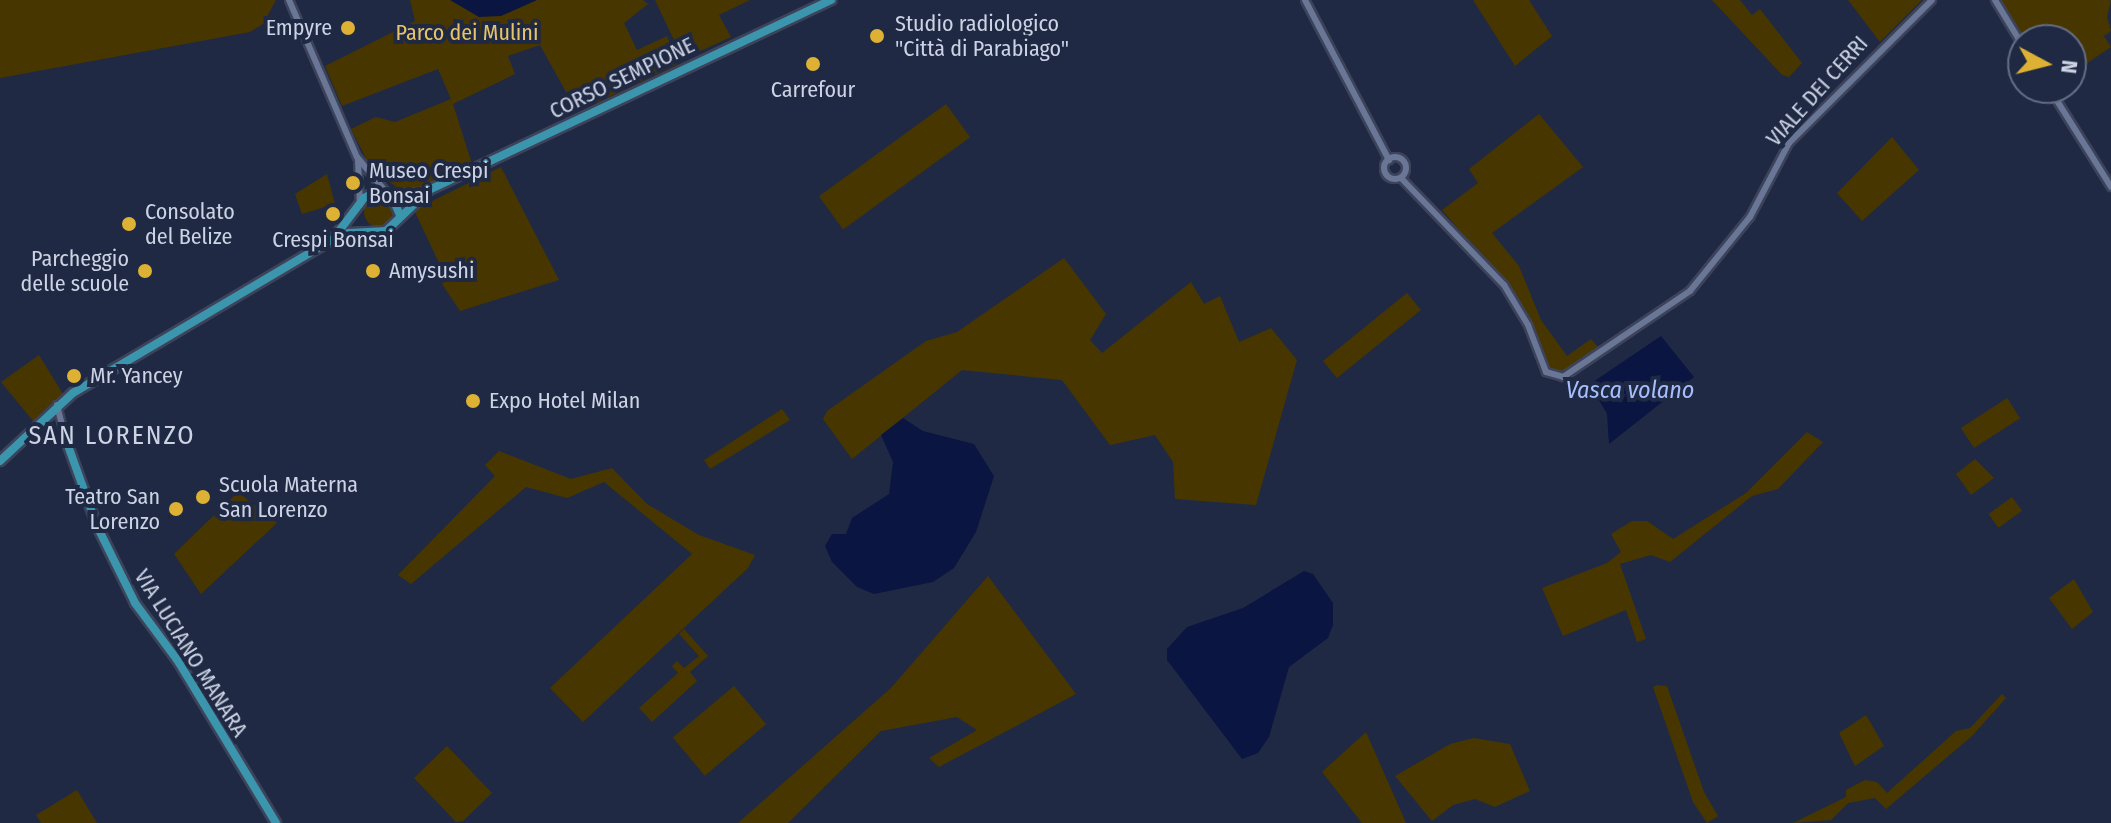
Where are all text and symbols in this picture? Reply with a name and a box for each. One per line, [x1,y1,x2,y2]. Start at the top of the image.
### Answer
place label: Studio radiologico "Città di Parabiago" [895,10,1069,62]
place label: Empyre [266,15,332,41]
marker: Empyre [339,19,357,37]
park label: Parco dei Mulini [396,20,538,46]
north arrow [2007,24,2087,104]
marker: Studio radiologico "Città di Parabiago" [866,25,888,47]
street label: VIALE DEI CERRI [1761,31,1873,151]
street label: CORSO SEMPIONE [545,32,699,124]
marker: Carrefour [804,55,822,73]
text: N [2055,59,2084,75]
place label: Carrefour [771,77,855,103]
place label: Museo Crespi Bonsai [369,157,489,208]
marker: Museo Crespi Bonsai [344,174,362,192]
place label: Consolato del Belize [145,198,235,250]
marker: Crespi Bonsai [324,205,342,223]
marker: Consolato del Belize [120,215,138,233]
place label: Crespi Bonsai [272,227,394,253]
place label: Parcheggio delle scuole [21,245,129,296]
place label: Amysushi [389,258,474,284]
marker: Parcheggio delle scuole [136,262,154,280]
marker: Amysushi [364,262,382,280]
place label: Mr. Yancey [90,363,183,389]
marker: Mr. Yancey [65,367,83,385]
water label: Vasca volano [1566,377,1694,405]
place label: Expo Hotel Milan [489,388,640,414]
marker: Expo Hotel Milan [464,392,482,410]
district label: SAN LORENZO [28,420,196,452]
place label: Scuola Materna San Lorenzo [219,471,358,522]
place label: Teatro San Lorenzo [65,483,160,534]
marker: Scuola Materna San Lorenzo [194,488,212,506]
marker: Teatro San Lorenzo [167,500,185,518]
street label: VIA LUCIANO MANARA [129,564,253,742]

